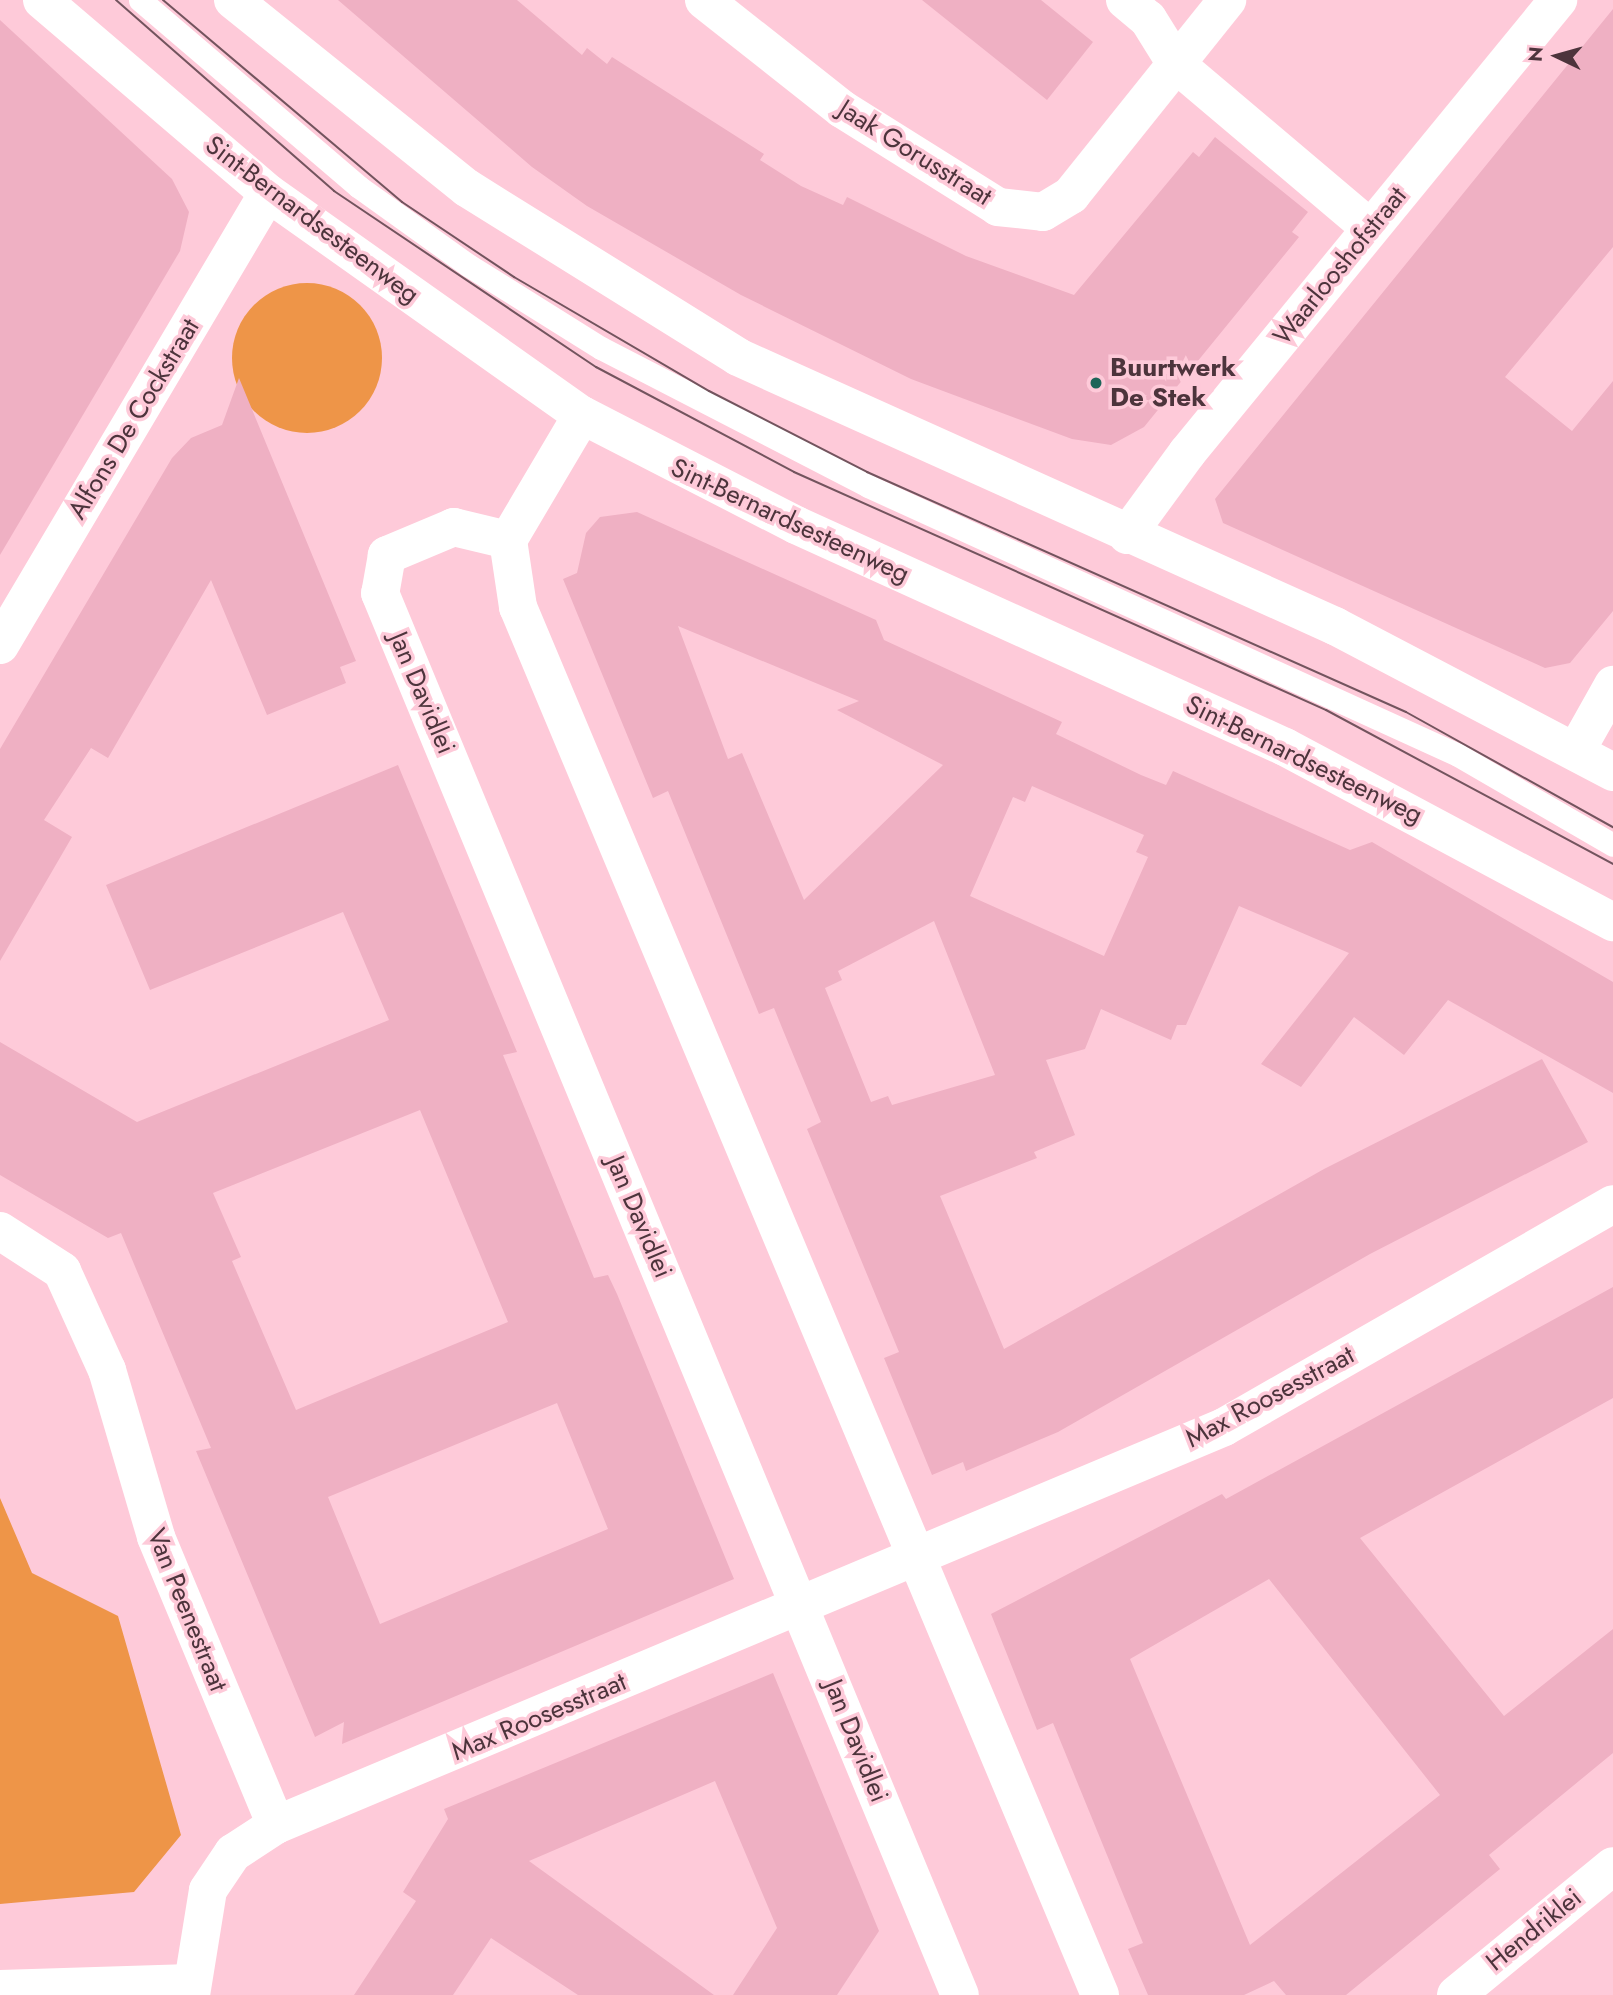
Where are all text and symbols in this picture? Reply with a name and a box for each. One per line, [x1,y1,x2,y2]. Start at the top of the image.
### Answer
north arrow [1522,21,1592,91]
text: N [1521,45,1550,63]
street label: Jaak Gorusstraat [833,93,997,213]
street label: Sint-Bernardsesteenweg [199,129,425,311]
street label: Waarlooshofstraat [1267,181,1413,351]
street label: Alfons De Cockstraat [62,313,206,525]
place label: Buurtwerk De Stek [1110,352,1236,414]
marker: Buurtwerk De Stek [1088,375,1104,391]
street label: Sint-Bernardsesteenweg [666,452,914,590]
street label: Jan Davidlei [382,627,462,759]
street label: Sint-Bernardsesteenweg [1181,689,1427,831]
street label: Jan Davidlei [599,1151,679,1283]
street label: Max Roosesstraat [1180,1339,1360,1455]
street label: Van Peenestraat [140,1524,234,1696]
street label: Max Roosesstraat [447,1666,631,1768]
street label: Jan Davidlei [817,1675,895,1807]
street label: Hendriklei [1480,1882,1588,1978]

